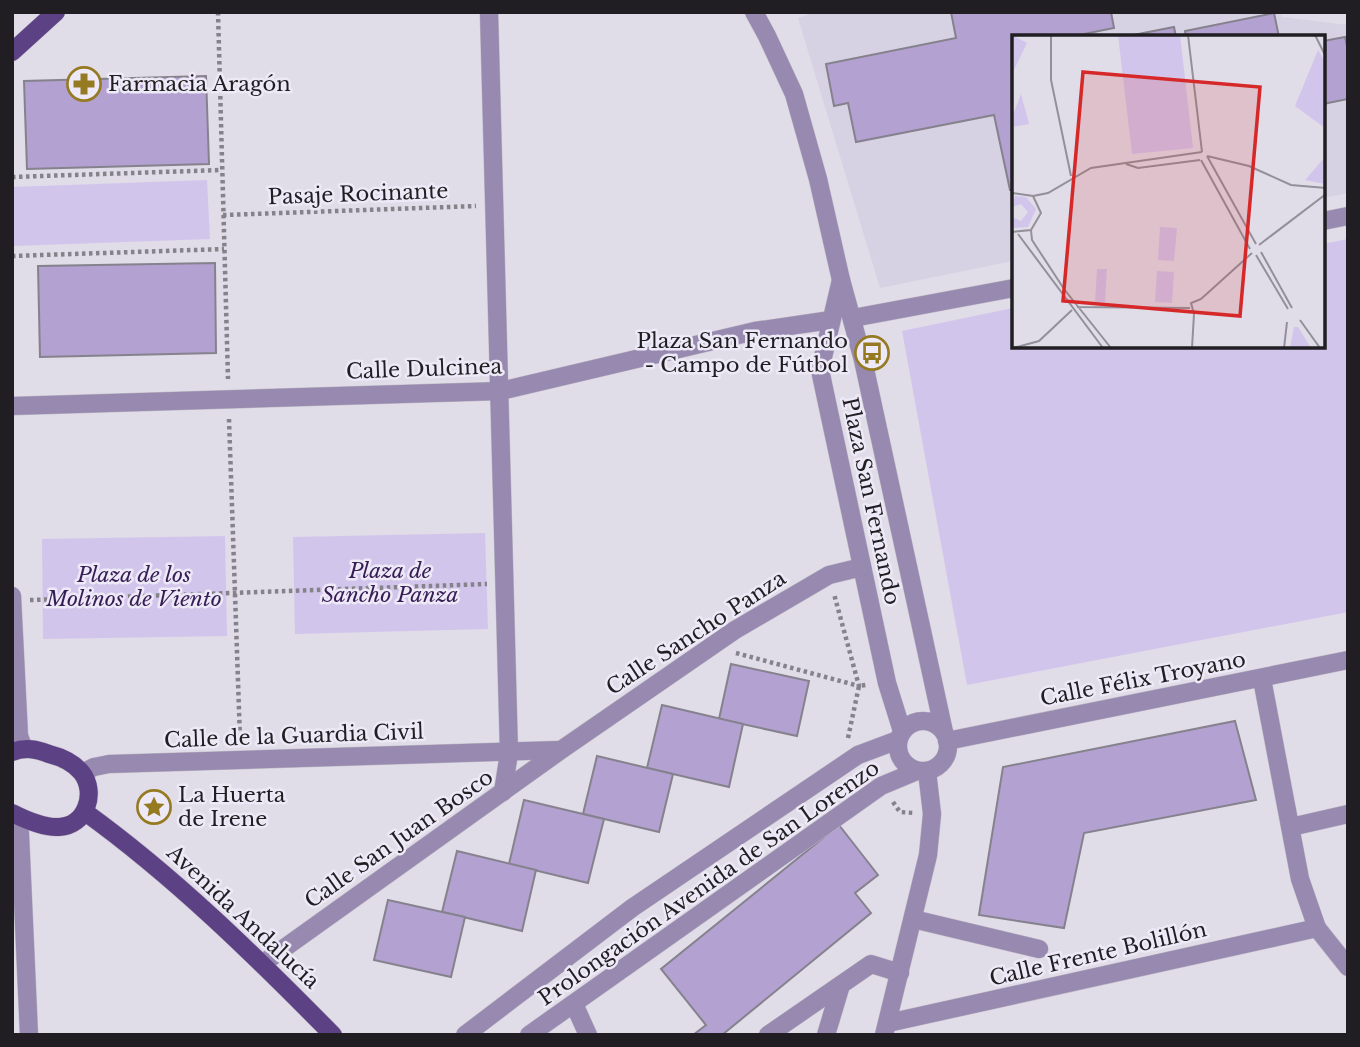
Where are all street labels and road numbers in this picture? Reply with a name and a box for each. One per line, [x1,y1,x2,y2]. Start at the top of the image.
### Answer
street label: Pasaje Rocinante [267,178,449,210]
street label: Calle Dulcinea [345,353,503,385]
street label: Plaza San Fernando [836,395,906,607]
street label: Calle Sancho Panza [601,565,791,701]
street label: Calle Félix Troyano [1038,646,1248,712]
street label: Calle de la Guardia Civil [164,718,425,754]
street label: Prolongación Avenida de San Lorenzo [534,755,884,1011]
street label: Calle San Juan Bosco [300,764,498,914]
street label: Avenida Andalucía [161,839,325,995]
street label: Calle Frente Bolillón [987,916,1209,992]

